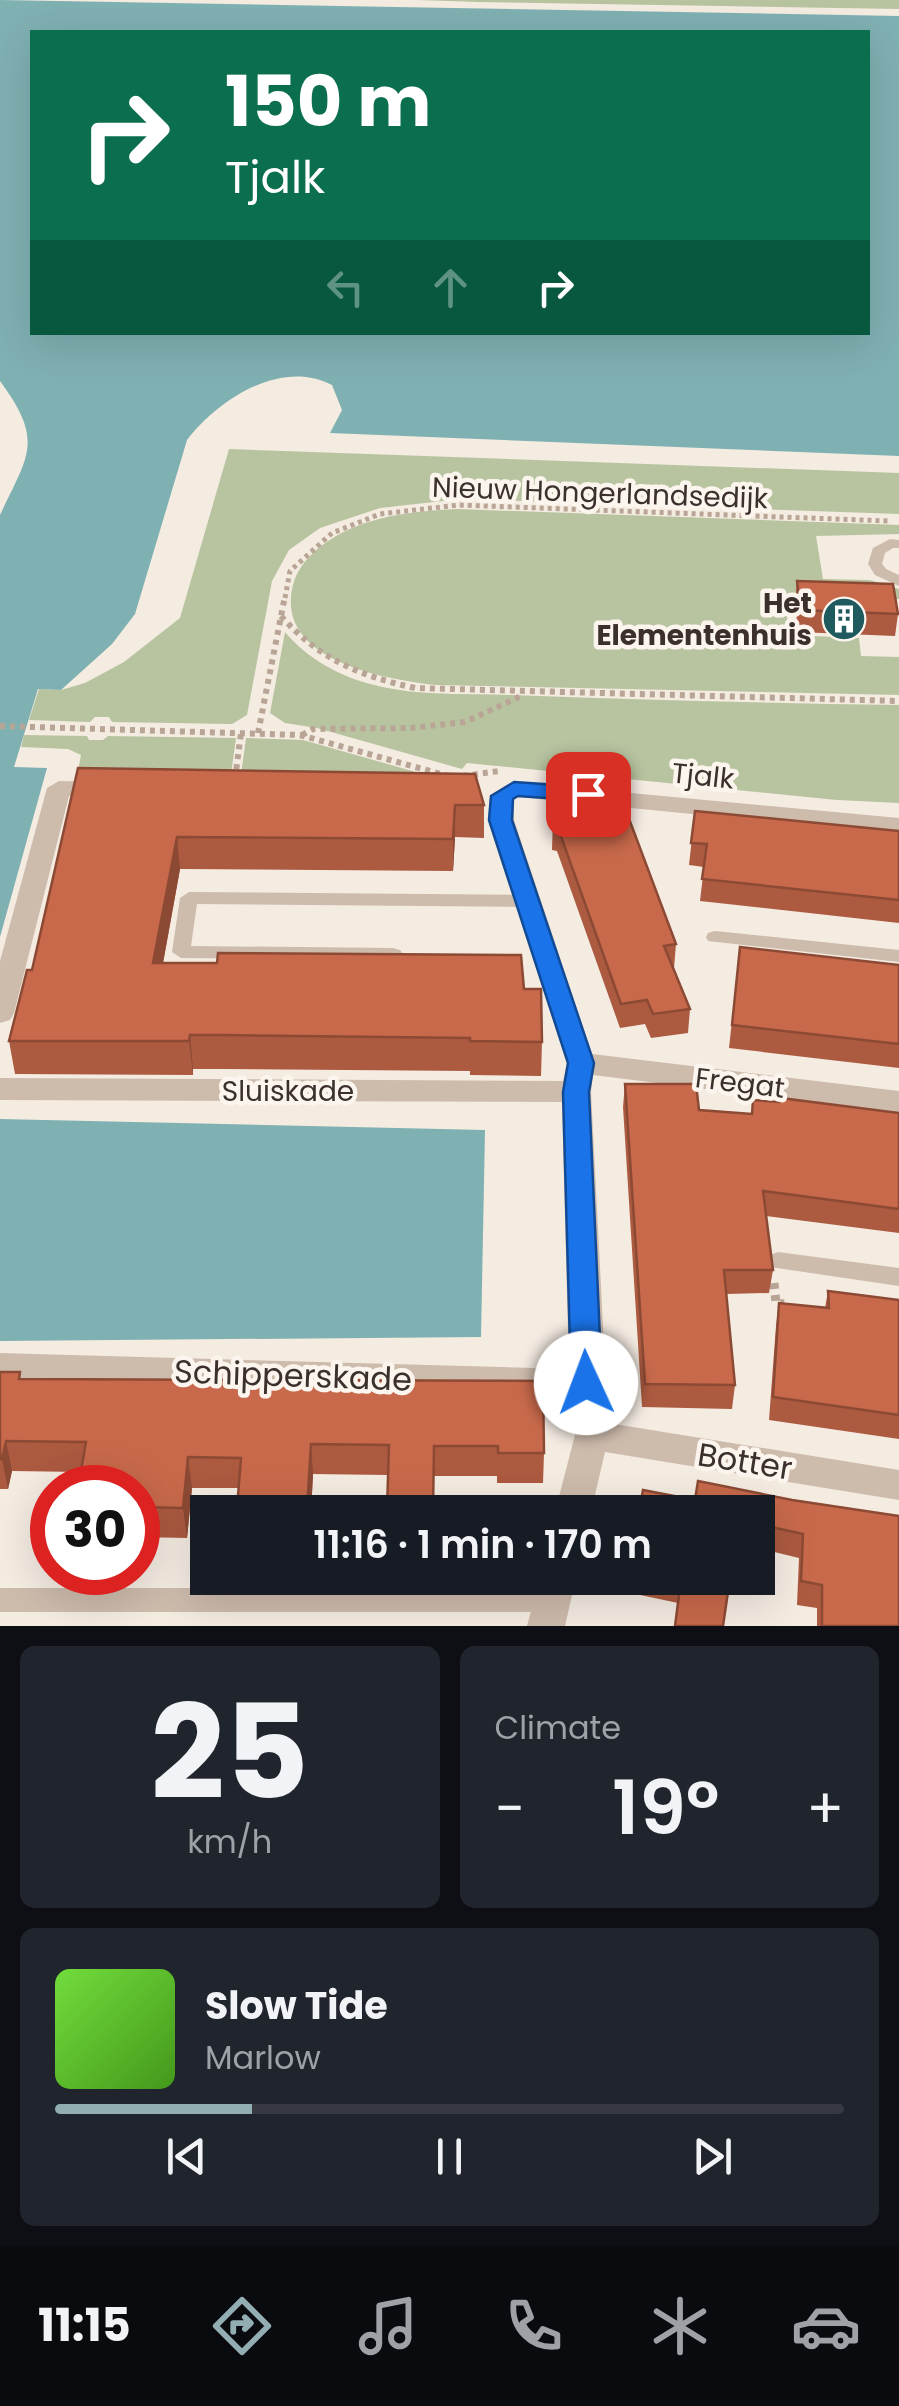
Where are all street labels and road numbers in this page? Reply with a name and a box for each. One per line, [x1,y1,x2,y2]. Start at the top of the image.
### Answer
street label: Nieuw Hongerlandsedijk [431,468,769,518]
street label: Tjalk [670,753,737,799]
street label: Fregat [693,1058,787,1108]
street label: Sluiskade [222,1072,354,1111]
street label: Schipperskade [173,1348,413,1402]
street label: Botter [694,1431,796,1491]

